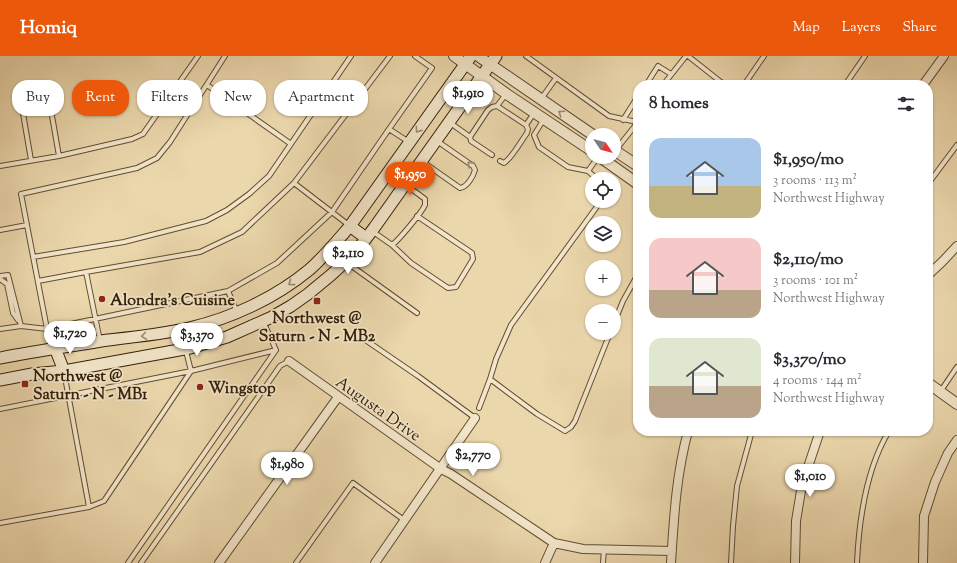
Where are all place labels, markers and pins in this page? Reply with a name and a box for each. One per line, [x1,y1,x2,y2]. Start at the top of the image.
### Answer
pin: $1,910 [435,81,501,115]
pin: $1,950 [377,162,443,196]
pin: $2,110 [315,241,381,275]
place label: Alondra’s Cuisine [110,290,235,313]
marker: Alondra’s Cuisine [97,294,107,304]
marker: Northwest @ Saturn - N - MB2 [312,296,322,306]
place label: Northwest @ Saturn - N - MB2 [259,308,376,349]
pin: $1,720 [37,321,103,355]
pin: $3,370 [164,323,230,357]
place label: Northwest @ Saturn - N - MB1 [33,366,148,407]
place label: Wingstop [208,378,276,401]
marker: Northwest @ Saturn - N - MB1 [20,379,30,389]
marker: Wingstop [195,382,205,392]
pin: $2,770 [440,443,506,477]
pin: $1,980 [254,452,320,486]
pin: $1,010 [777,464,843,498]

